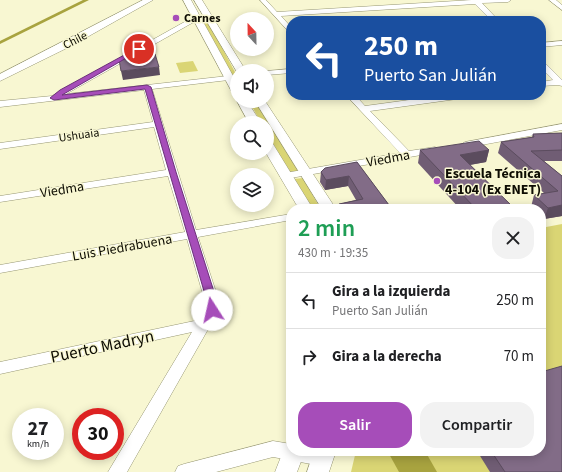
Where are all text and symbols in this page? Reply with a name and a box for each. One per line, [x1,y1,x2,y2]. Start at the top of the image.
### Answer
place label: Carnes [184,10,220,27]
north arrow [230,12,274,56]
map controls [230,12,274,212]
marker: Carnes [171,13,181,23]
text: 250 m [364,26,438,66]
street label: Chile [60,27,90,54]
pin [122,32,156,66]
icon: left [298,32,350,84]
icon: arrive [128,38,150,60]
text: Puerto San Julián [364,63,497,88]
button: sound [230,64,274,108]
button: search [230,116,274,160]
street label: Ushuaia [58,124,100,147]
street label: Viedma [365,145,412,173]
place label: Escuela Técnica 4-104 (Ex ENET) [445,164,541,200]
button: layers [230,168,274,212]
marker: Escuela Técnica 4-104 (Ex ENET) [432,176,442,186]
street label: Viedma [39,177,85,203]
text: 2 min [298,211,355,246]
button: close [492,217,534,259]
street label: Luis Piedrabuena [71,229,174,267]
text: 430 m · 19:35 [298,244,368,262]
text: Gira a la izquierda [332,281,451,302]
position arrow [191,289,233,331]
icon: left [298,290,320,312]
text: 250 m [496,290,534,311]
text: Puerto San Julián [332,302,428,320]
street label: Puerto Madryn [48,324,156,370]
icon: right [298,346,320,368]
text: Gira a la derecha [332,346,442,367]
text: 70 m [504,346,534,367]
button: Salir [298,402,412,448]
button: Compartir [420,402,534,448]
speed limit sign: 30 [72,408,124,460]
text: 27 [27,415,49,443]
text: km/h [27,437,49,451]

